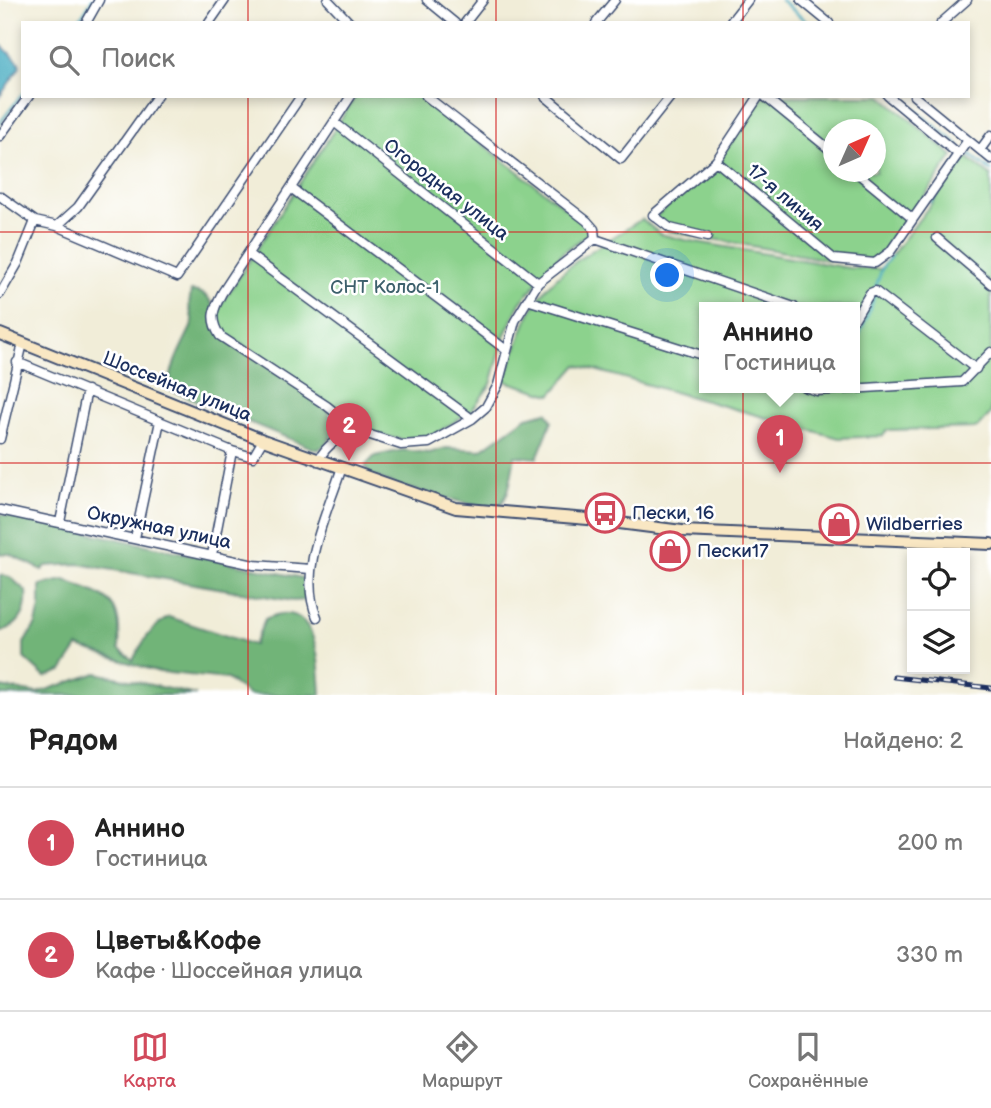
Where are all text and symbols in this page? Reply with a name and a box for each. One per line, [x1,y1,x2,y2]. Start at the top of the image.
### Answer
search box [21,21,970,98]
icon: search [45,41,83,79]
text: Поиск [101,44,175,75]
north arrow [823,119,886,182]
street label: Огородная улица [379,134,513,246]
street label: 17-я линия [742,159,828,237]
your location [650,258,684,292]
park label: СНТ Колос-1 [330,276,440,299]
popup [699,302,860,393]
text: Аннино [723,318,813,349]
street label: Шоссейная улица [99,347,255,427]
text: Гостиница [723,349,836,377]
pin: 2 [326,403,372,461]
pin: 1 [757,415,803,473]
bus stop icon: Пески, 16 [584,492,626,534]
street label: Окружная улица [85,502,233,554]
place label: Пески, 16 [632,502,714,525]
shop icon: Wildberries [818,503,860,545]
place label: Wildberries [866,513,963,536]
shop icon: Пески17 [649,530,691,572]
place label: Пески17 [697,540,769,563]
map controls [907,548,970,674]
button: locate [907,548,970,611]
button: layers [907,611,970,674]
text: Рядом [28,723,118,759]
text: Найдено: 2 [843,727,963,755]
text: Аннино [95,814,185,845]
text: 1 [46,829,56,857]
text: 200 m [897,829,963,857]
text: Гостиница [95,845,208,873]
text: Цветы&Кофе [95,926,261,957]
text: 2 [44,941,58,969]
text: 330 m [896,941,963,969]
text: Кафе · Шоссейная улица [95,957,363,985]
tab: Карта [123,1028,176,1093]
tab: Маршрут [422,1028,503,1093]
tab: Сохранённые [748,1028,868,1093]

